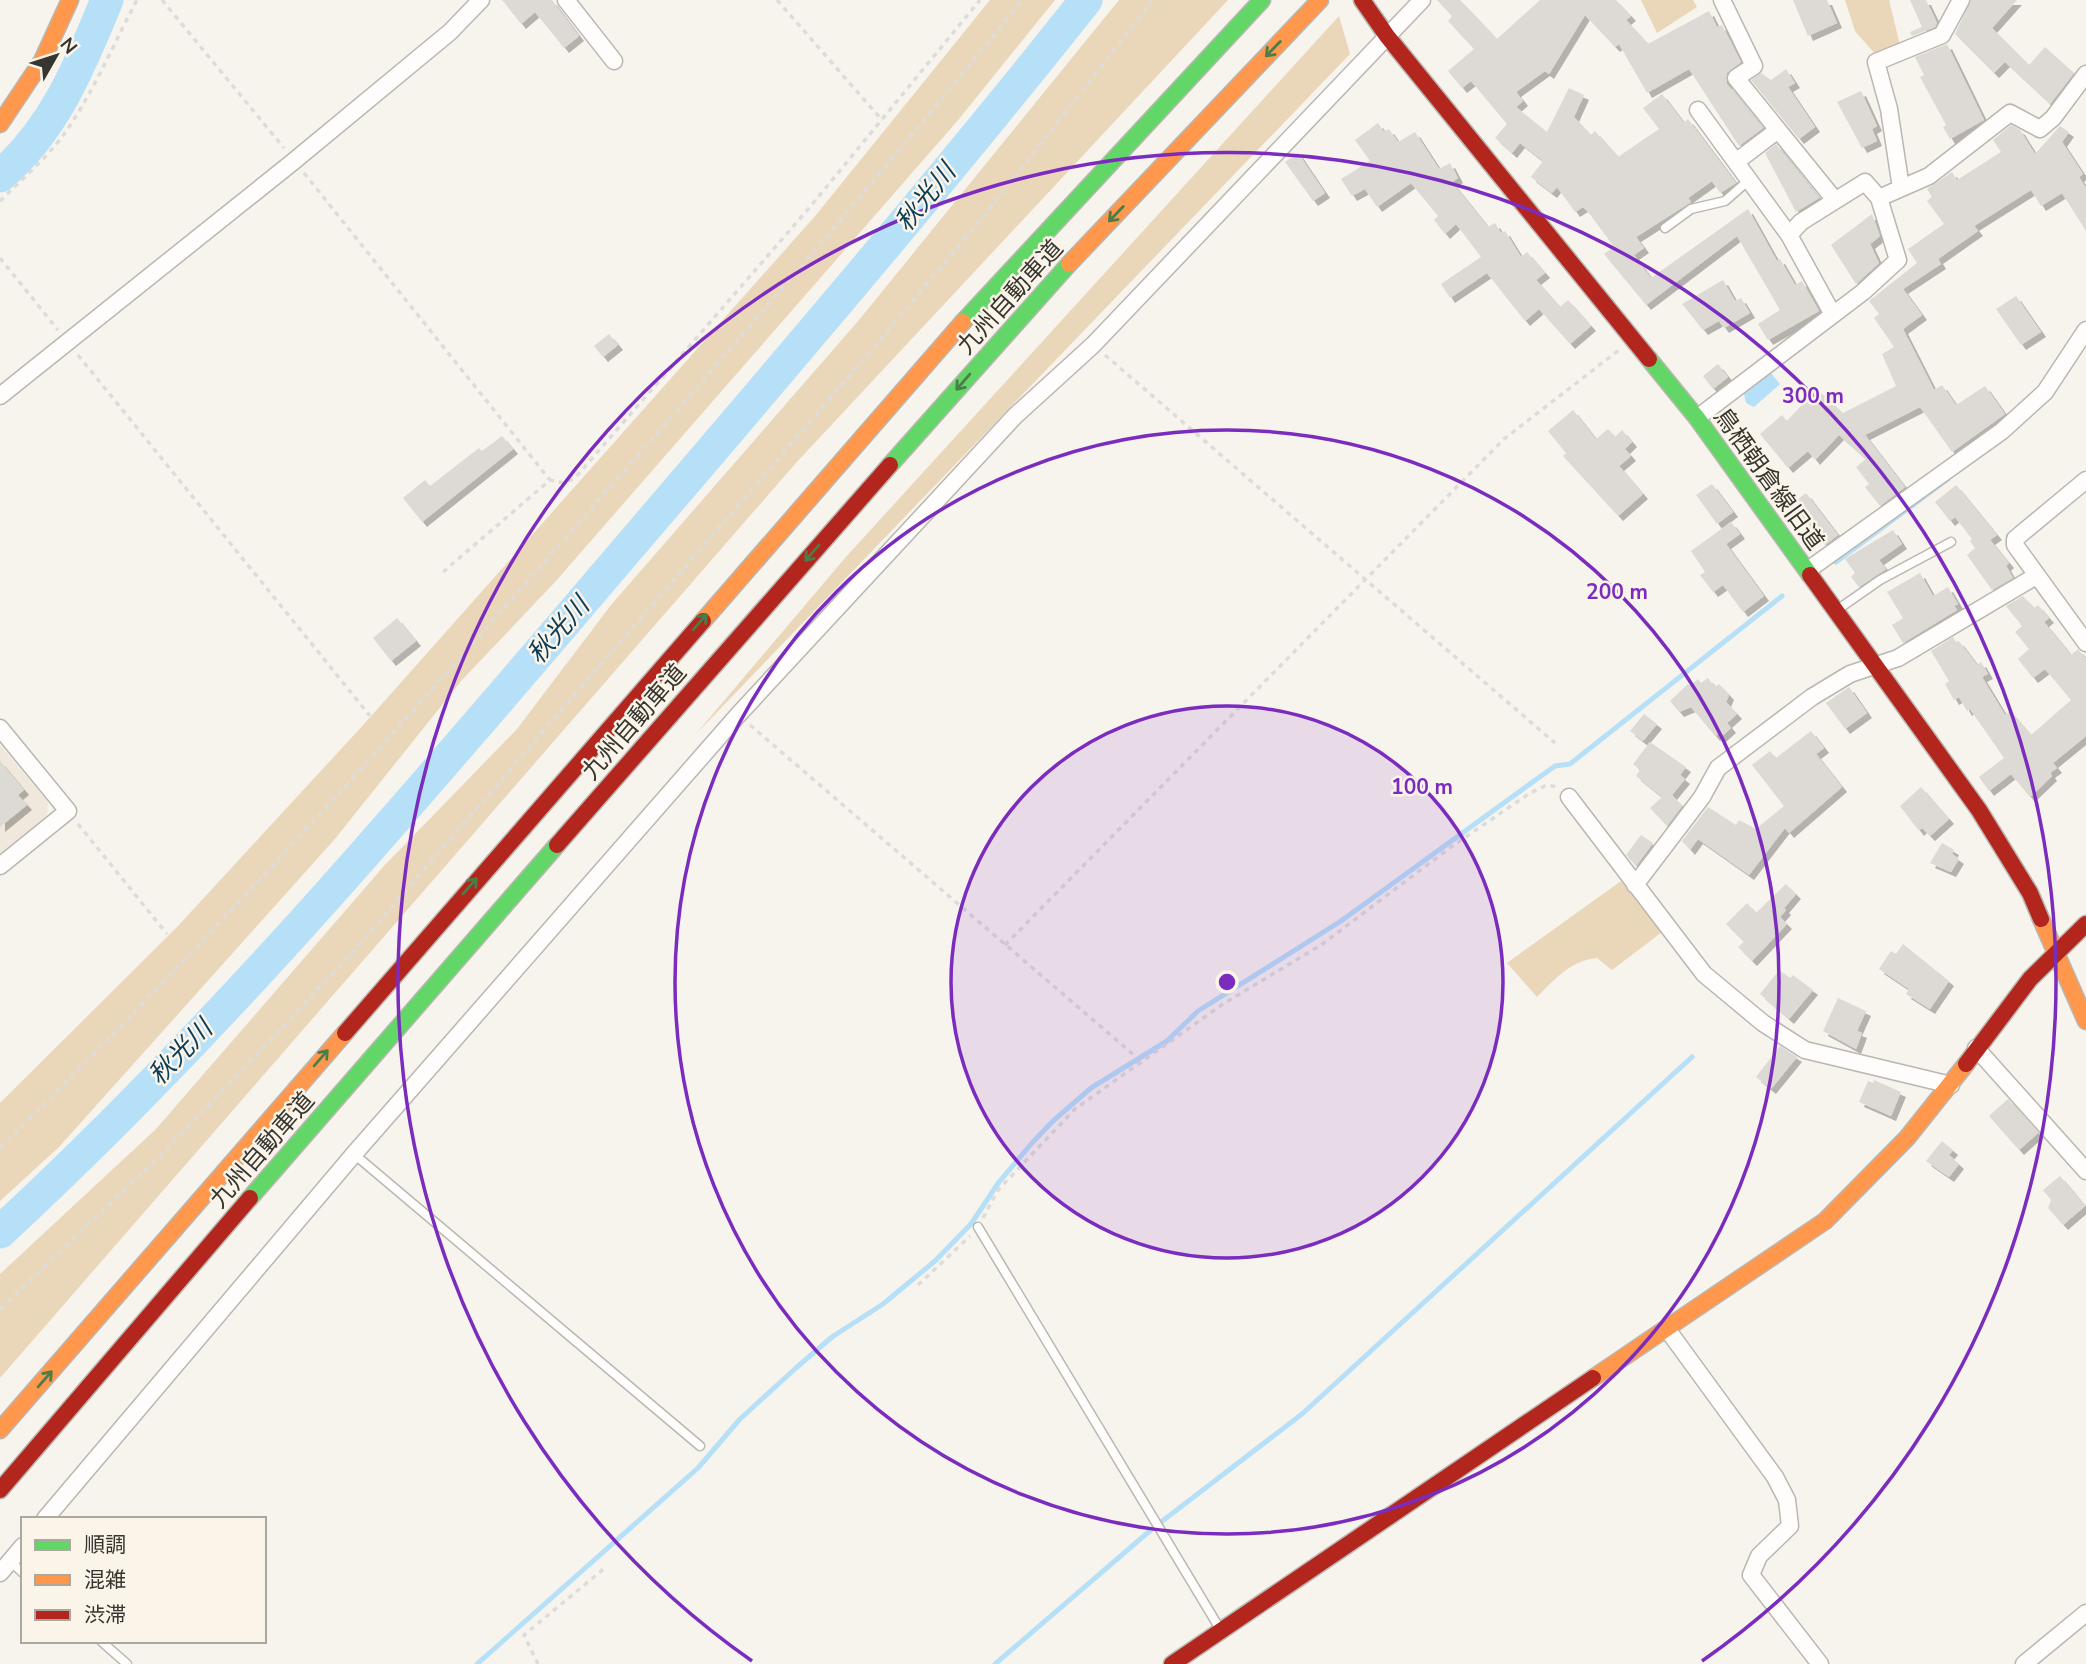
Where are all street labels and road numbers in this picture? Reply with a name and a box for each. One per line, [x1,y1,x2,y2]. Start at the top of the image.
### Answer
street label: 九州自動車道 [950,233,1070,361]
street label: 鳥栖朝倉線旧道 [1707,402,1831,556]
street label: 九州自動車道 [575,657,693,787]
street label: 九州自動車道 [203,1085,321,1215]

